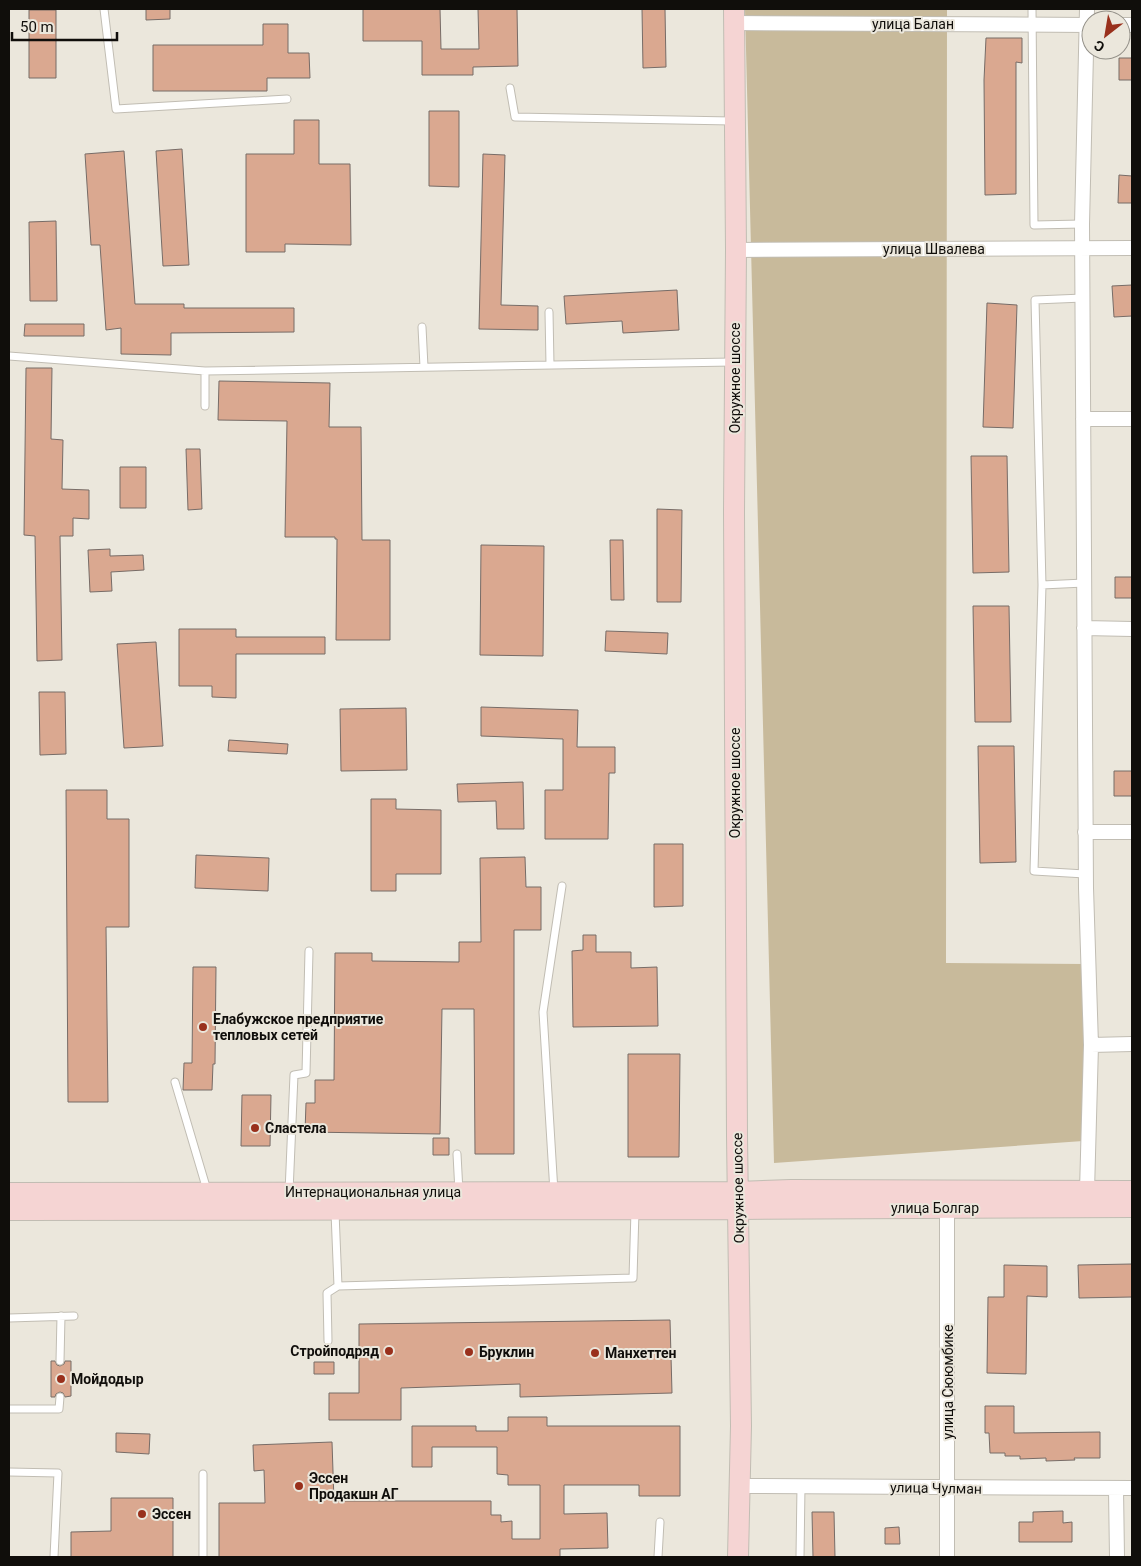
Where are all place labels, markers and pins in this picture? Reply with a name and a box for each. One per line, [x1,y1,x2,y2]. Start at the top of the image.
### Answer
place label: Елабужское предприятие тепловых сетей [213,1011,384,1043]
marker: Елабужское предприятие тепловых сетей [197,1021,209,1033]
place label: Сластела [265,1120,327,1136]
marker: Сластела [249,1122,261,1134]
place label: Стройподряд [290,1343,379,1359]
place label: Бруклин [479,1344,534,1360]
marker: Стройподряд [383,1345,395,1357]
place label: Манхеттен [605,1345,677,1361]
marker: Бруклин [463,1346,475,1358]
marker: Манхеттен [589,1347,601,1359]
place label: Мойдодыр [71,1371,144,1387]
marker: Мойдодыр [55,1373,67,1385]
place label: Эссен Продакшн АГ [309,1470,399,1502]
marker: Эссен Продакшн АГ [293,1480,305,1492]
place label: Эссен [152,1506,191,1522]
marker: Эссен [136,1508,148,1520]

